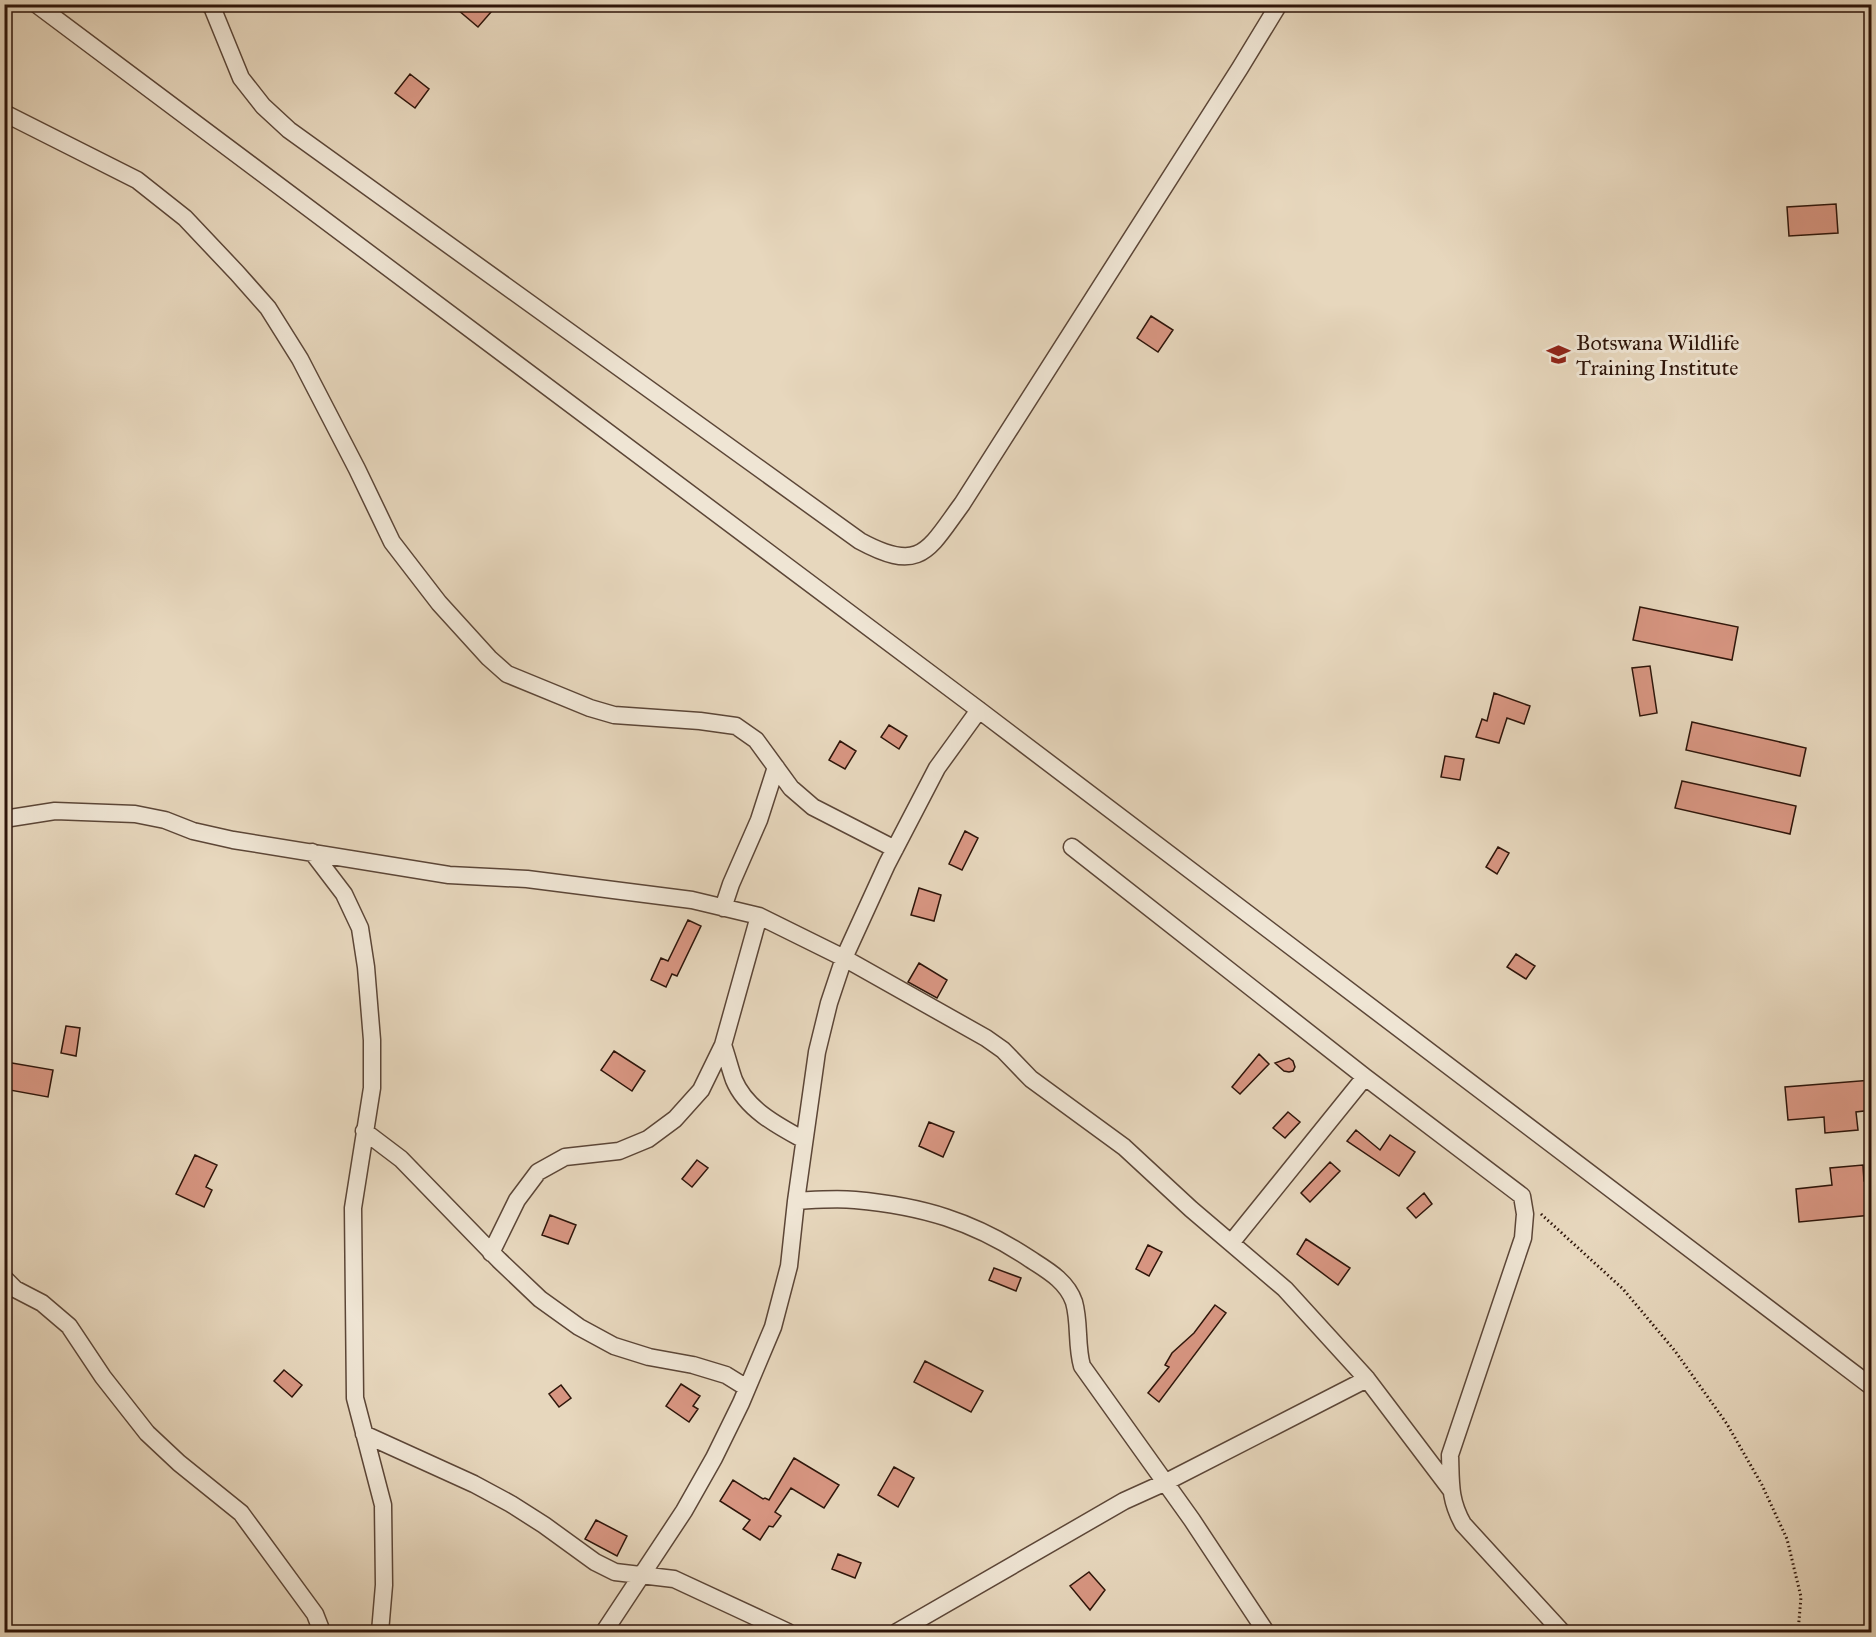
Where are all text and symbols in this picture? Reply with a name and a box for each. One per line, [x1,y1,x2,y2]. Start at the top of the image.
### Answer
place label: Botswana Wildlife Training Institute [1576,329,1739,381]
school or university icon: Botswana Wildlife Training Institute [1545,342,1571,368]

